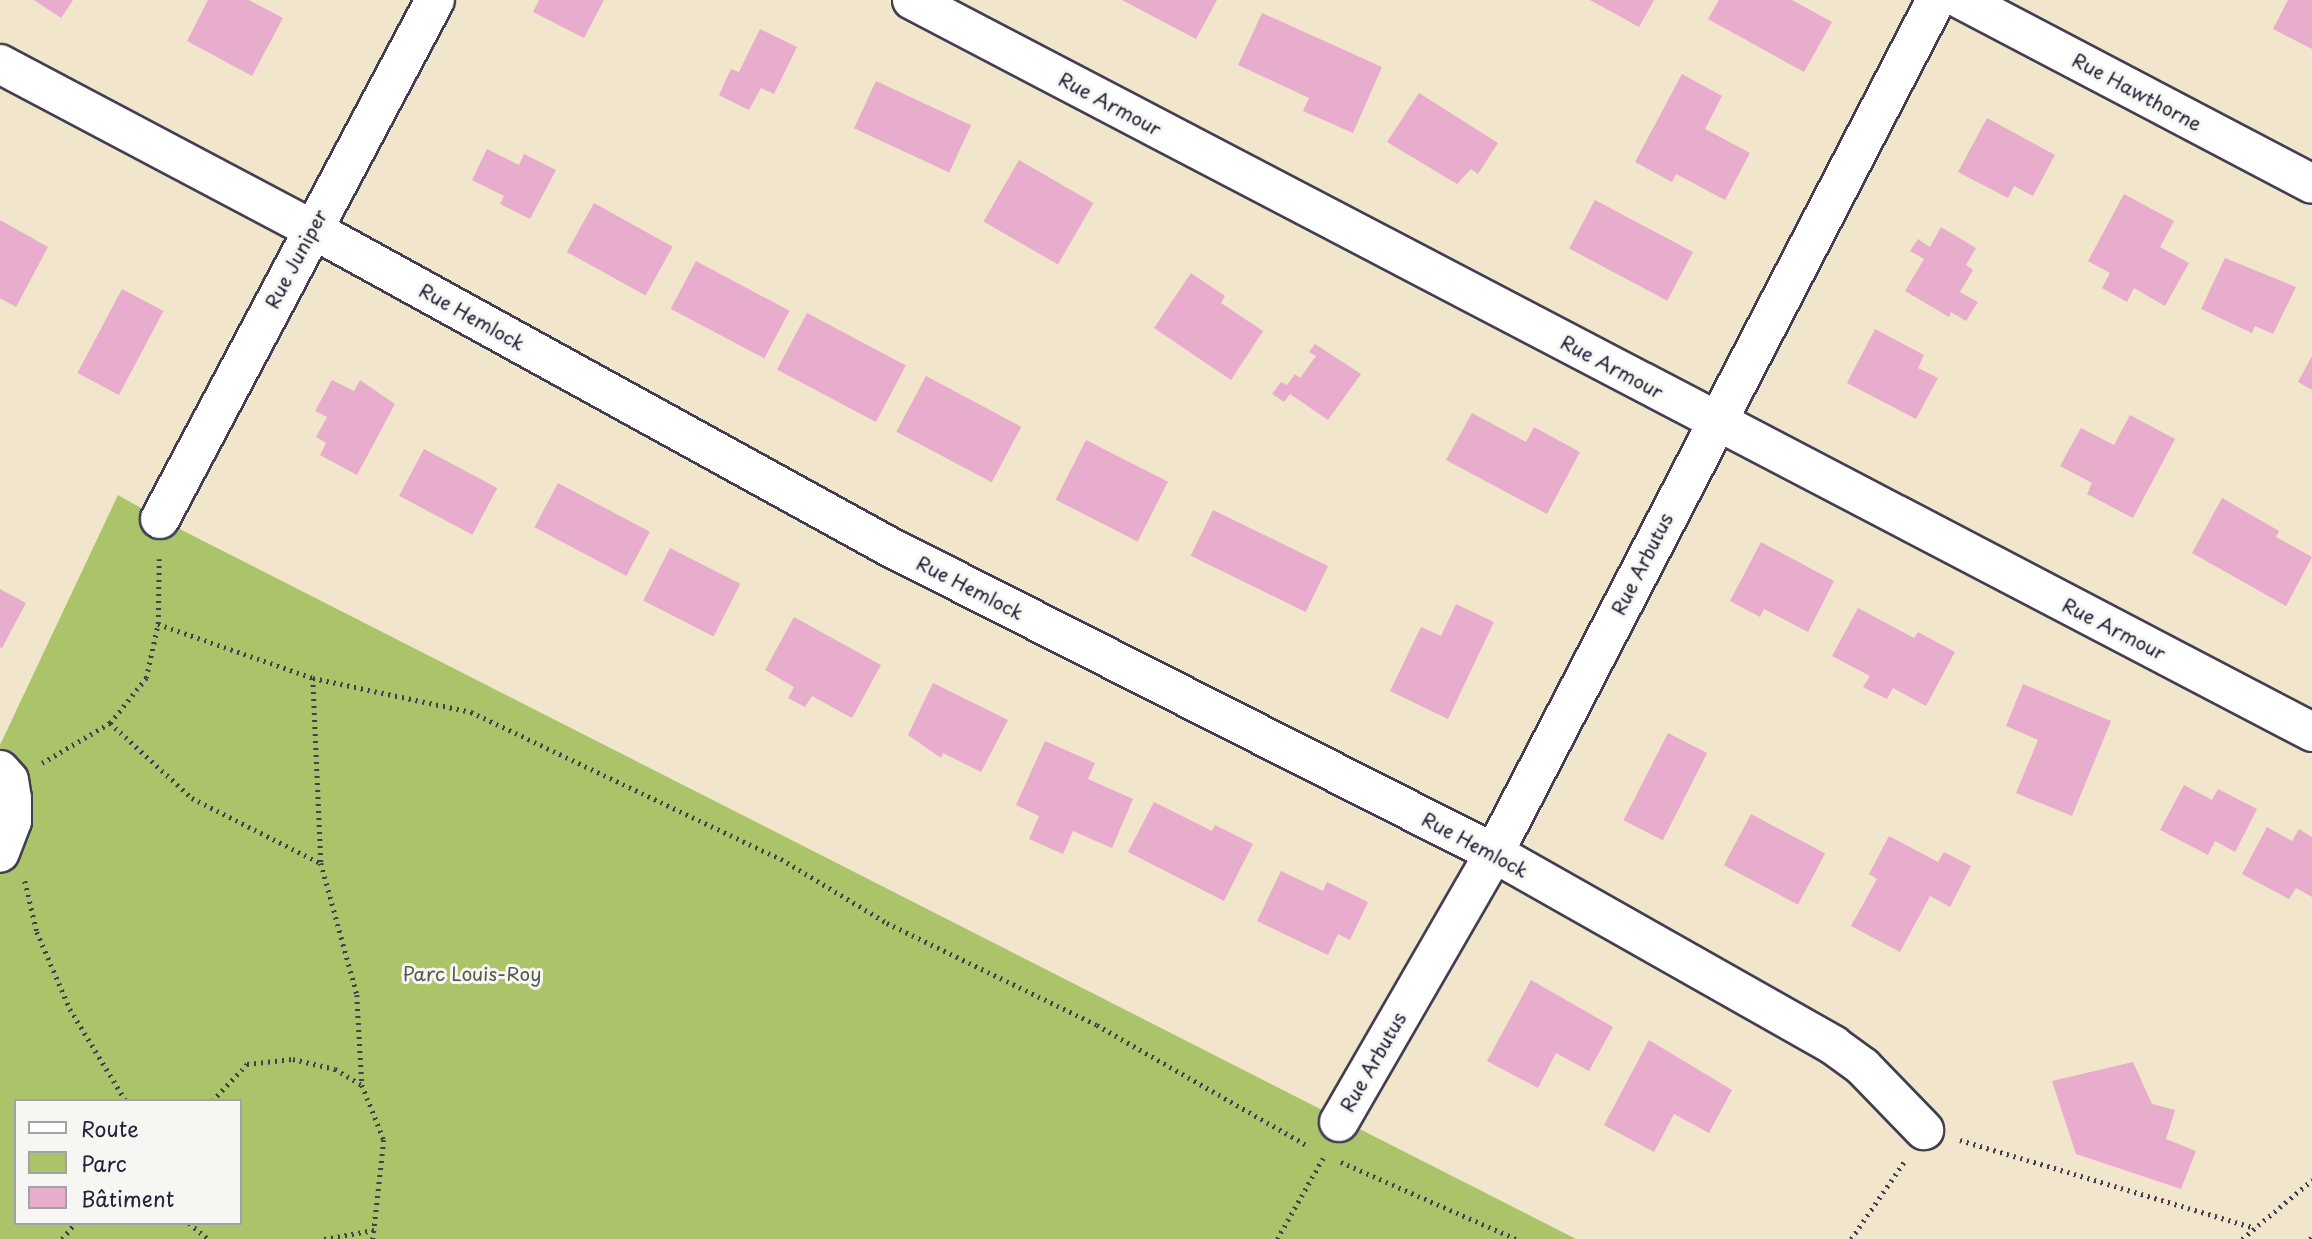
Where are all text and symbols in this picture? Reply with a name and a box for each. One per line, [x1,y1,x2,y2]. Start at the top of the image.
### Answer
street label: Rue Hawthorne [2068,48,2206,136]
street label: Rue Armour [1054,67,1166,141]
street label: Rue Juniper [260,204,332,314]
street label: Rue Hemlock [414,278,530,356]
street label: Rue Armour [1556,330,1668,404]
street label: Rue Arbutus [1606,509,1678,619]
street label: Rue Hemlock [912,551,1028,625]
street label: Rue Armour [2058,593,2170,665]
street label: Rue Hemlock [1417,807,1533,883]
park label: Parc Louis-Roy [403,963,541,985]
street label: Rue Arbutus [1335,1008,1411,1116]
legend [14,1099,242,1225]
text: Route [81,1112,139,1144]
text: Parc [81,1147,127,1179]
text: Bâtiment [81,1182,174,1214]

